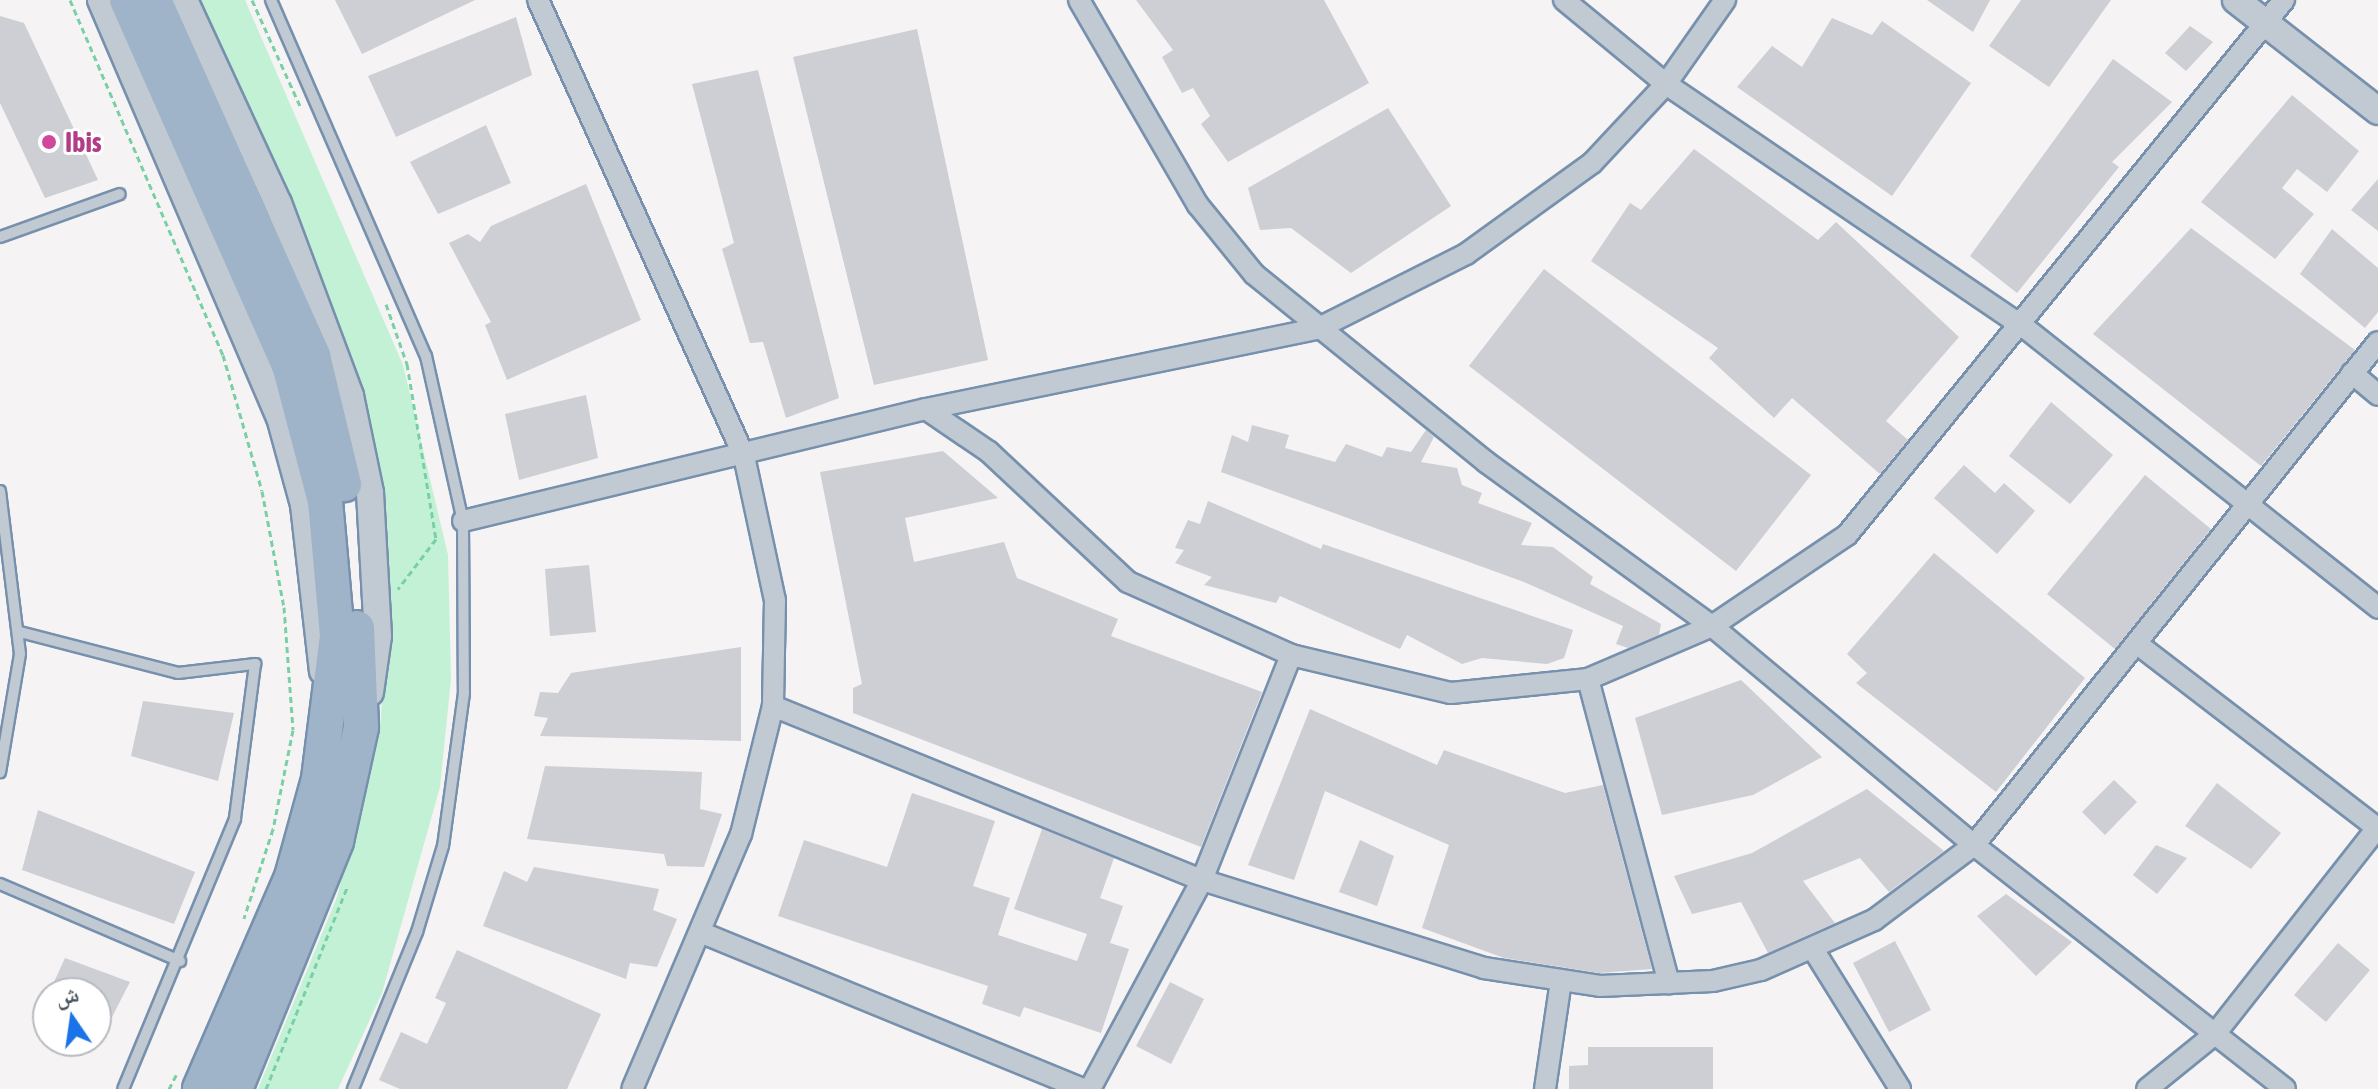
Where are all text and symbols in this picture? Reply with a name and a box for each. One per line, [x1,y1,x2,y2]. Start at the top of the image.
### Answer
place label: Ibis [65,125,102,159]
marker: Ibis [40,133,58,151]
north arrow [32,977,112,1057]
text: ش [53,980,81,1011]

